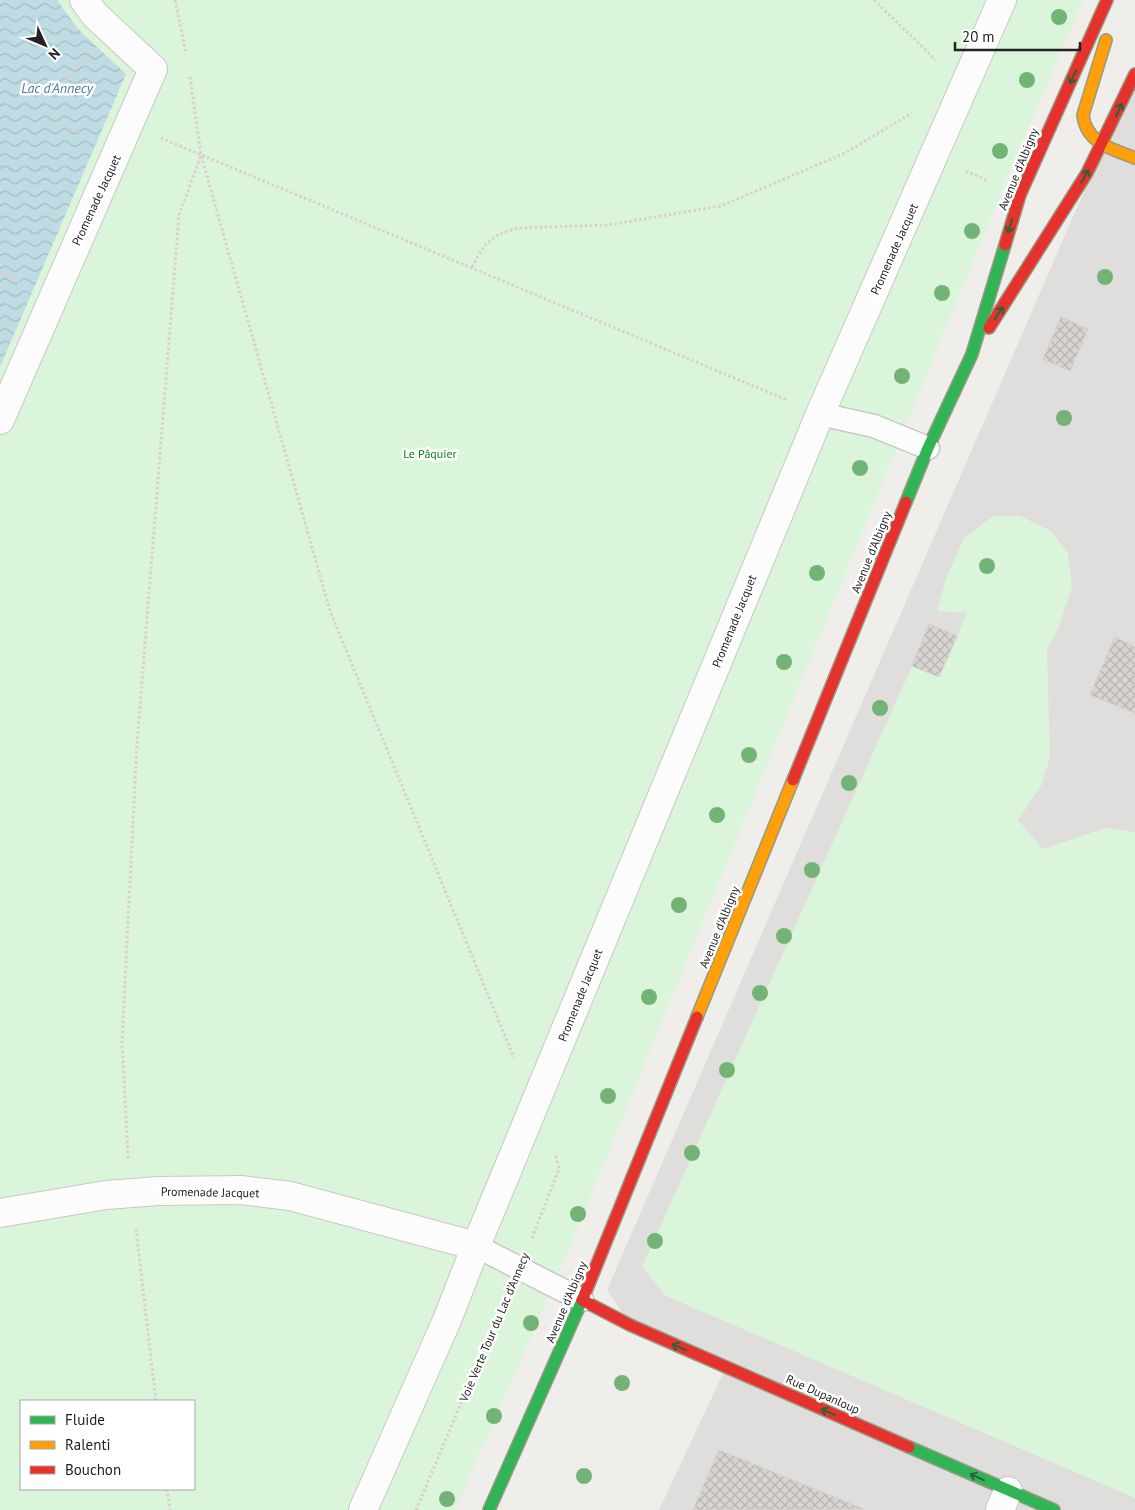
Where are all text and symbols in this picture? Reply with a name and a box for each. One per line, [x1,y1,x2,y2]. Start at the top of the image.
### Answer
north arrow [20,20,70,70]
scale bar [955,20,1080,52]
text: 20 m [962,27,995,46]
text: N [45,44,64,64]
one-way arrow [1068,69,1077,84]
water label: Lac d'Annecy [21,79,94,97]
one-way arrow [1115,103,1124,118]
street label: Avenue d'Albigny [995,125,1041,212]
street label: Promenade Jacquet [68,152,124,248]
one-way arrow [1080,168,1090,183]
street label: Promenade Jacquet [867,201,921,297]
one-way arrow [1005,218,1015,234]
one-way arrow [993,306,1004,320]
park label: Le Pâquier [403,446,457,461]
street label: Avenue d'Albigny [848,508,894,595]
street label: Promenade Jacquet [709,572,759,670]
street label: Avenue d'Albigny [696,883,742,970]
street label: Promenade Jacquet [555,946,605,1044]
street label: Promenade Jacquet [161,1184,259,1200]
street label: Voie Verte Tour du Lac d'Annecy [455,1250,532,1405]
street label: Avenue d'Albigny [542,1259,590,1345]
one-way arrow [672,1341,687,1351]
street label: Rue Dupanloup [784,1371,862,1417]
legend [20,1400,195,1490]
one-way arrow [821,1406,836,1416]
text: Fluide [65,1410,105,1429]
text: Ralenti [65,1435,111,1454]
text: Bouchon [65,1460,121,1479]
one-way arrow [970,1471,985,1481]

